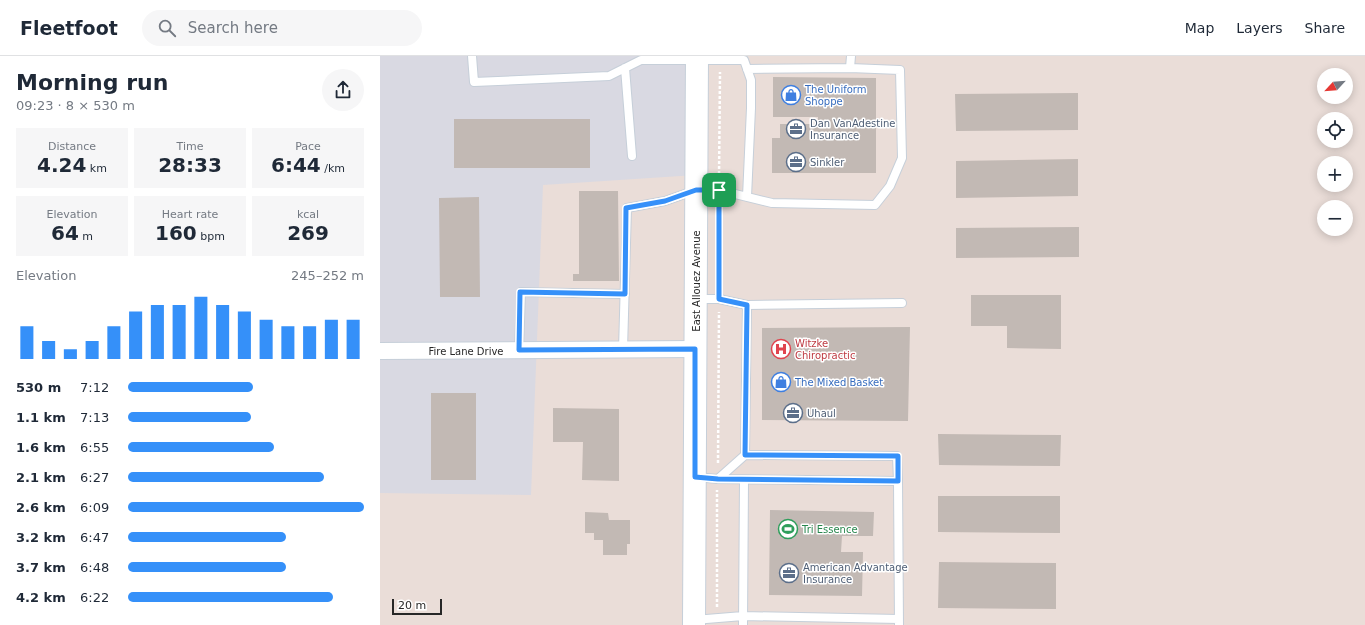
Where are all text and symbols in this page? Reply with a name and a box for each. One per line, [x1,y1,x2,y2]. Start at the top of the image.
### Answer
search box [142,10,422,46]
text: Fleetfoot [20,17,118,39]
icon: search [156,17,178,39]
text: Search here [188,19,278,37]
text: Map [1185,20,1214,36]
text: Layers [1236,20,1283,36]
text: Share [1305,20,1345,36]
north arrow [1317,68,1353,104]
map controls [1317,68,1353,236]
button: share [322,69,364,111]
text: Morning run [16,70,168,95]
shop icon: The Uniform Shoppe [780,84,802,106]
place label: The Uniform Shoppe [804,84,867,107]
text: 09:23 · 8 × 530 m [16,98,135,113]
button: locate [1317,112,1353,148]
office icon: Dan VanAdestine Insurance [785,118,807,140]
place label: Dan VanAdestine Insurance [810,118,895,141]
text: Distance [48,140,96,153]
text: Time [177,140,203,153]
text: Pace [295,140,321,153]
office icon: Sinkler [785,151,807,173]
text: 4.24 [37,153,86,177]
text: 28:33 [158,153,222,177]
text: 6:44 [271,153,321,177]
button: + [1317,156,1353,192]
place label: Sinkler [810,157,845,168]
text: km [86,162,107,175]
text: /km [321,162,345,175]
pin [702,173,736,207]
icon: arrive [708,179,730,201]
button: − [1317,200,1353,236]
text: Elevation [46,208,98,221]
text: Heart rate [162,208,218,221]
text: kcal [297,208,319,221]
text: 64 [51,221,79,245]
text: 160 [155,221,197,245]
text: 269 [287,221,329,245]
text: m [79,230,93,243]
text: bpm [197,230,225,243]
street label: East Allouez Avenue [691,230,702,332]
text: Elevation [16,268,76,283]
text: 245–252 m [291,268,364,283]
hospital icon: Witzke Chiropractic [770,338,792,360]
place label: Witzke Chiropractic [795,338,855,361]
street label: Fire Lane Drive [428,346,504,357]
shop icon: The Mixed Basket [770,371,792,393]
place label: The Mixed Basket [794,377,883,388]
text: 530 m [16,380,61,395]
text: 7:12 [80,380,109,395]
office icon: Uhaul [782,402,804,424]
place label: Uhaul [807,408,836,419]
text: 1.1 km [16,410,66,425]
text: 7:13 [80,410,109,425]
text: 1.6 km [16,440,66,455]
text: 6:55 [80,440,109,455]
text: 2.1 km [16,470,66,485]
text: 6:27 [80,470,109,485]
text: 2.6 km [16,500,66,515]
text: 6:09 [80,500,109,515]
sports icon: Tri Essence [777,518,799,540]
place label: Tri Essence [801,524,858,535]
text: 3.2 km [16,530,66,545]
text: 6:47 [80,530,109,545]
text: 3.7 km [16,560,66,575]
text: 6:48 [80,560,109,575]
office icon: American Advantage Insurance [778,562,800,584]
place label: American Advantage Insurance [803,562,908,585]
text: 4.2 km [16,590,66,605]
text: 6:22 [80,590,109,605]
scale bar [392,597,442,616]
text: 20 m [398,599,426,612]

